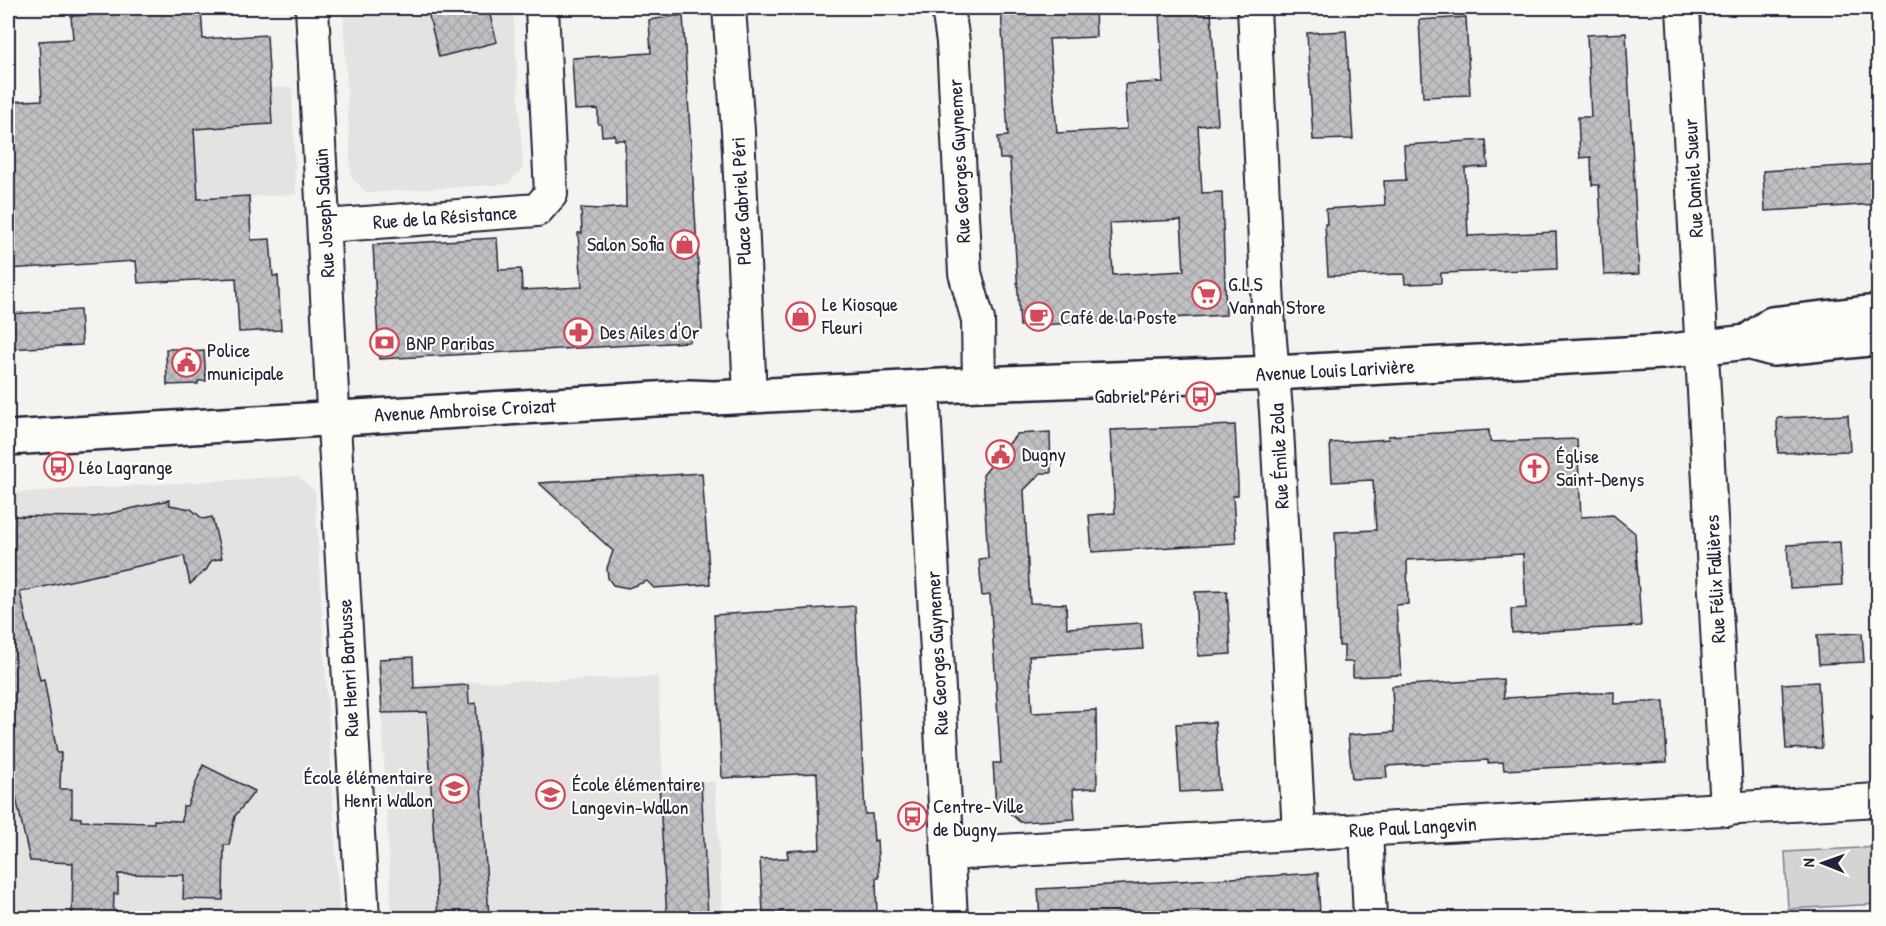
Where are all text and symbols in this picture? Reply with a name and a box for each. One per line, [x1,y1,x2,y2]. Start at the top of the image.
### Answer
street label: Rue Georges Guynemer [941,78,976,244]
street label: Rue Daniel Sueur [1676,117,1709,238]
street label: Place Gabriel Péri [724,136,757,266]
street label: Rue Joseph Salaün [307,148,340,278]
street label: Rue de la Résistance [372,198,518,235]
shop icon: Salon Sofia [669,228,701,260]
place label: Salon Sofia [587,230,664,257]
place label: G.L.S Vannah Store [1228,270,1326,320]
supermarket icon: G.L.S Vannah Store [1191,279,1223,311]
place label: Le Kiosque Fleuri [821,290,898,340]
shop icon: Le Kiosque Fleuri [785,300,817,332]
cafe icon: Café de la Poste [1023,301,1055,333]
place label: Café de la Poste [1060,303,1177,330]
pharmacy icon: Des Ailes d'Or [563,316,595,348]
place label: Des Ailes d'Or [600,318,700,345]
bank icon: BNP Paribas [369,327,401,359]
place label: BNP Paribas [406,329,495,356]
place label: Police municipale [207,336,284,386]
public building icon: Police municipale [170,346,202,378]
street label: Avenue Louis Larivière [1255,352,1415,387]
bus stop icon: Gabriel Péri [1185,380,1217,412]
place label: Gabriel Péri [1095,382,1180,409]
street label: Avenue Ambroise Croizat [373,391,558,428]
street label: Rue Émile Zola [1262,402,1295,510]
public building icon: Dugny [985,438,1017,470]
place label: Dugny [1022,440,1066,467]
place label: Église Saint-Denys [1556,442,1644,492]
bus stop icon: Léo Lagrange [42,451,74,483]
church icon: Église Saint-Denys [1519,452,1551,484]
place label: Léo Lagrange [79,453,173,480]
street label: Rue Félix Fallières [1698,514,1731,644]
street label: Rue Georges Guynemer [919,570,954,736]
street label: Rue Henri Barbusse [330,598,365,738]
place label: École élémentaire Henri Wallon [304,763,433,813]
place label: École élémentaire Langevin-Wallon [572,770,701,820]
school or university icon: École élémentaire Henri Wallon [438,772,470,804]
school or university icon: École élémentaire Langevin-Wallon [535,779,567,811]
place label: Centre-Ville de Dugny [933,792,1024,842]
bus stop icon: Centre-Ville de Dugny [896,801,928,833]
street label: Rue Paul Langevin [1348,810,1477,843]
north arrow [1793,833,1853,893]
text: N [1797,858,1819,867]

